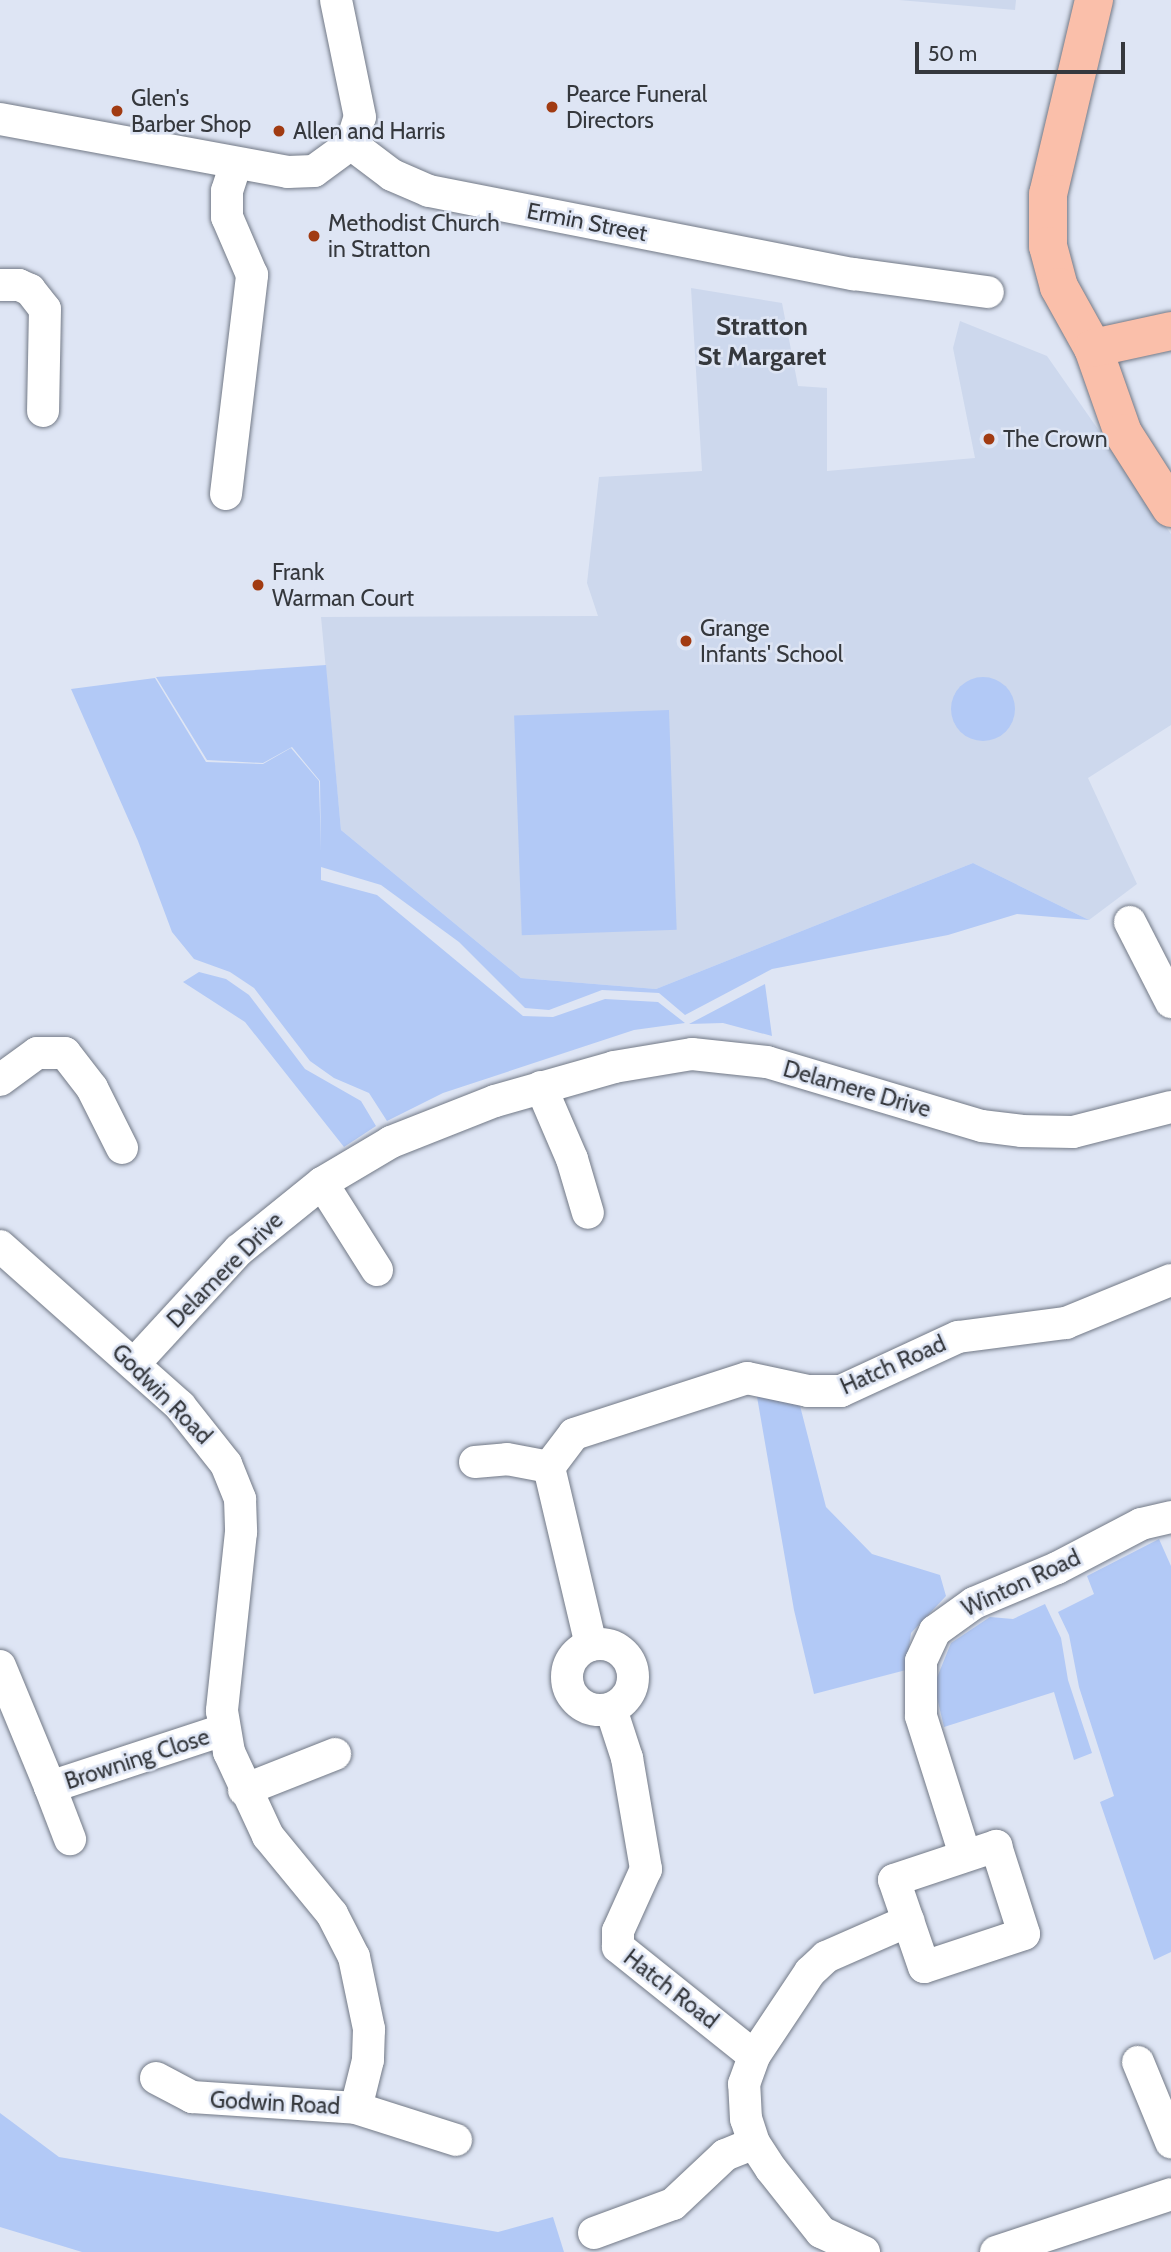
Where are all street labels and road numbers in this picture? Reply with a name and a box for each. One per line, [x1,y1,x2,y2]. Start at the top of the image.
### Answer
street label: Ermin Street [524,197,650,247]
street label: Delamere Drive [780,1055,934,1123]
street label: Delamere Drive [161,1206,289,1334]
street label: Hatch Road [836,1330,950,1400]
street label: Godwin Road [106,1338,218,1450]
street label: Winton Road [957,1544,1085,1622]
street label: Browning Close [61,1723,213,1795]
street label: Hatch Road [618,1944,724,2034]
street label: Godwin Road [209,2086,341,2120]

